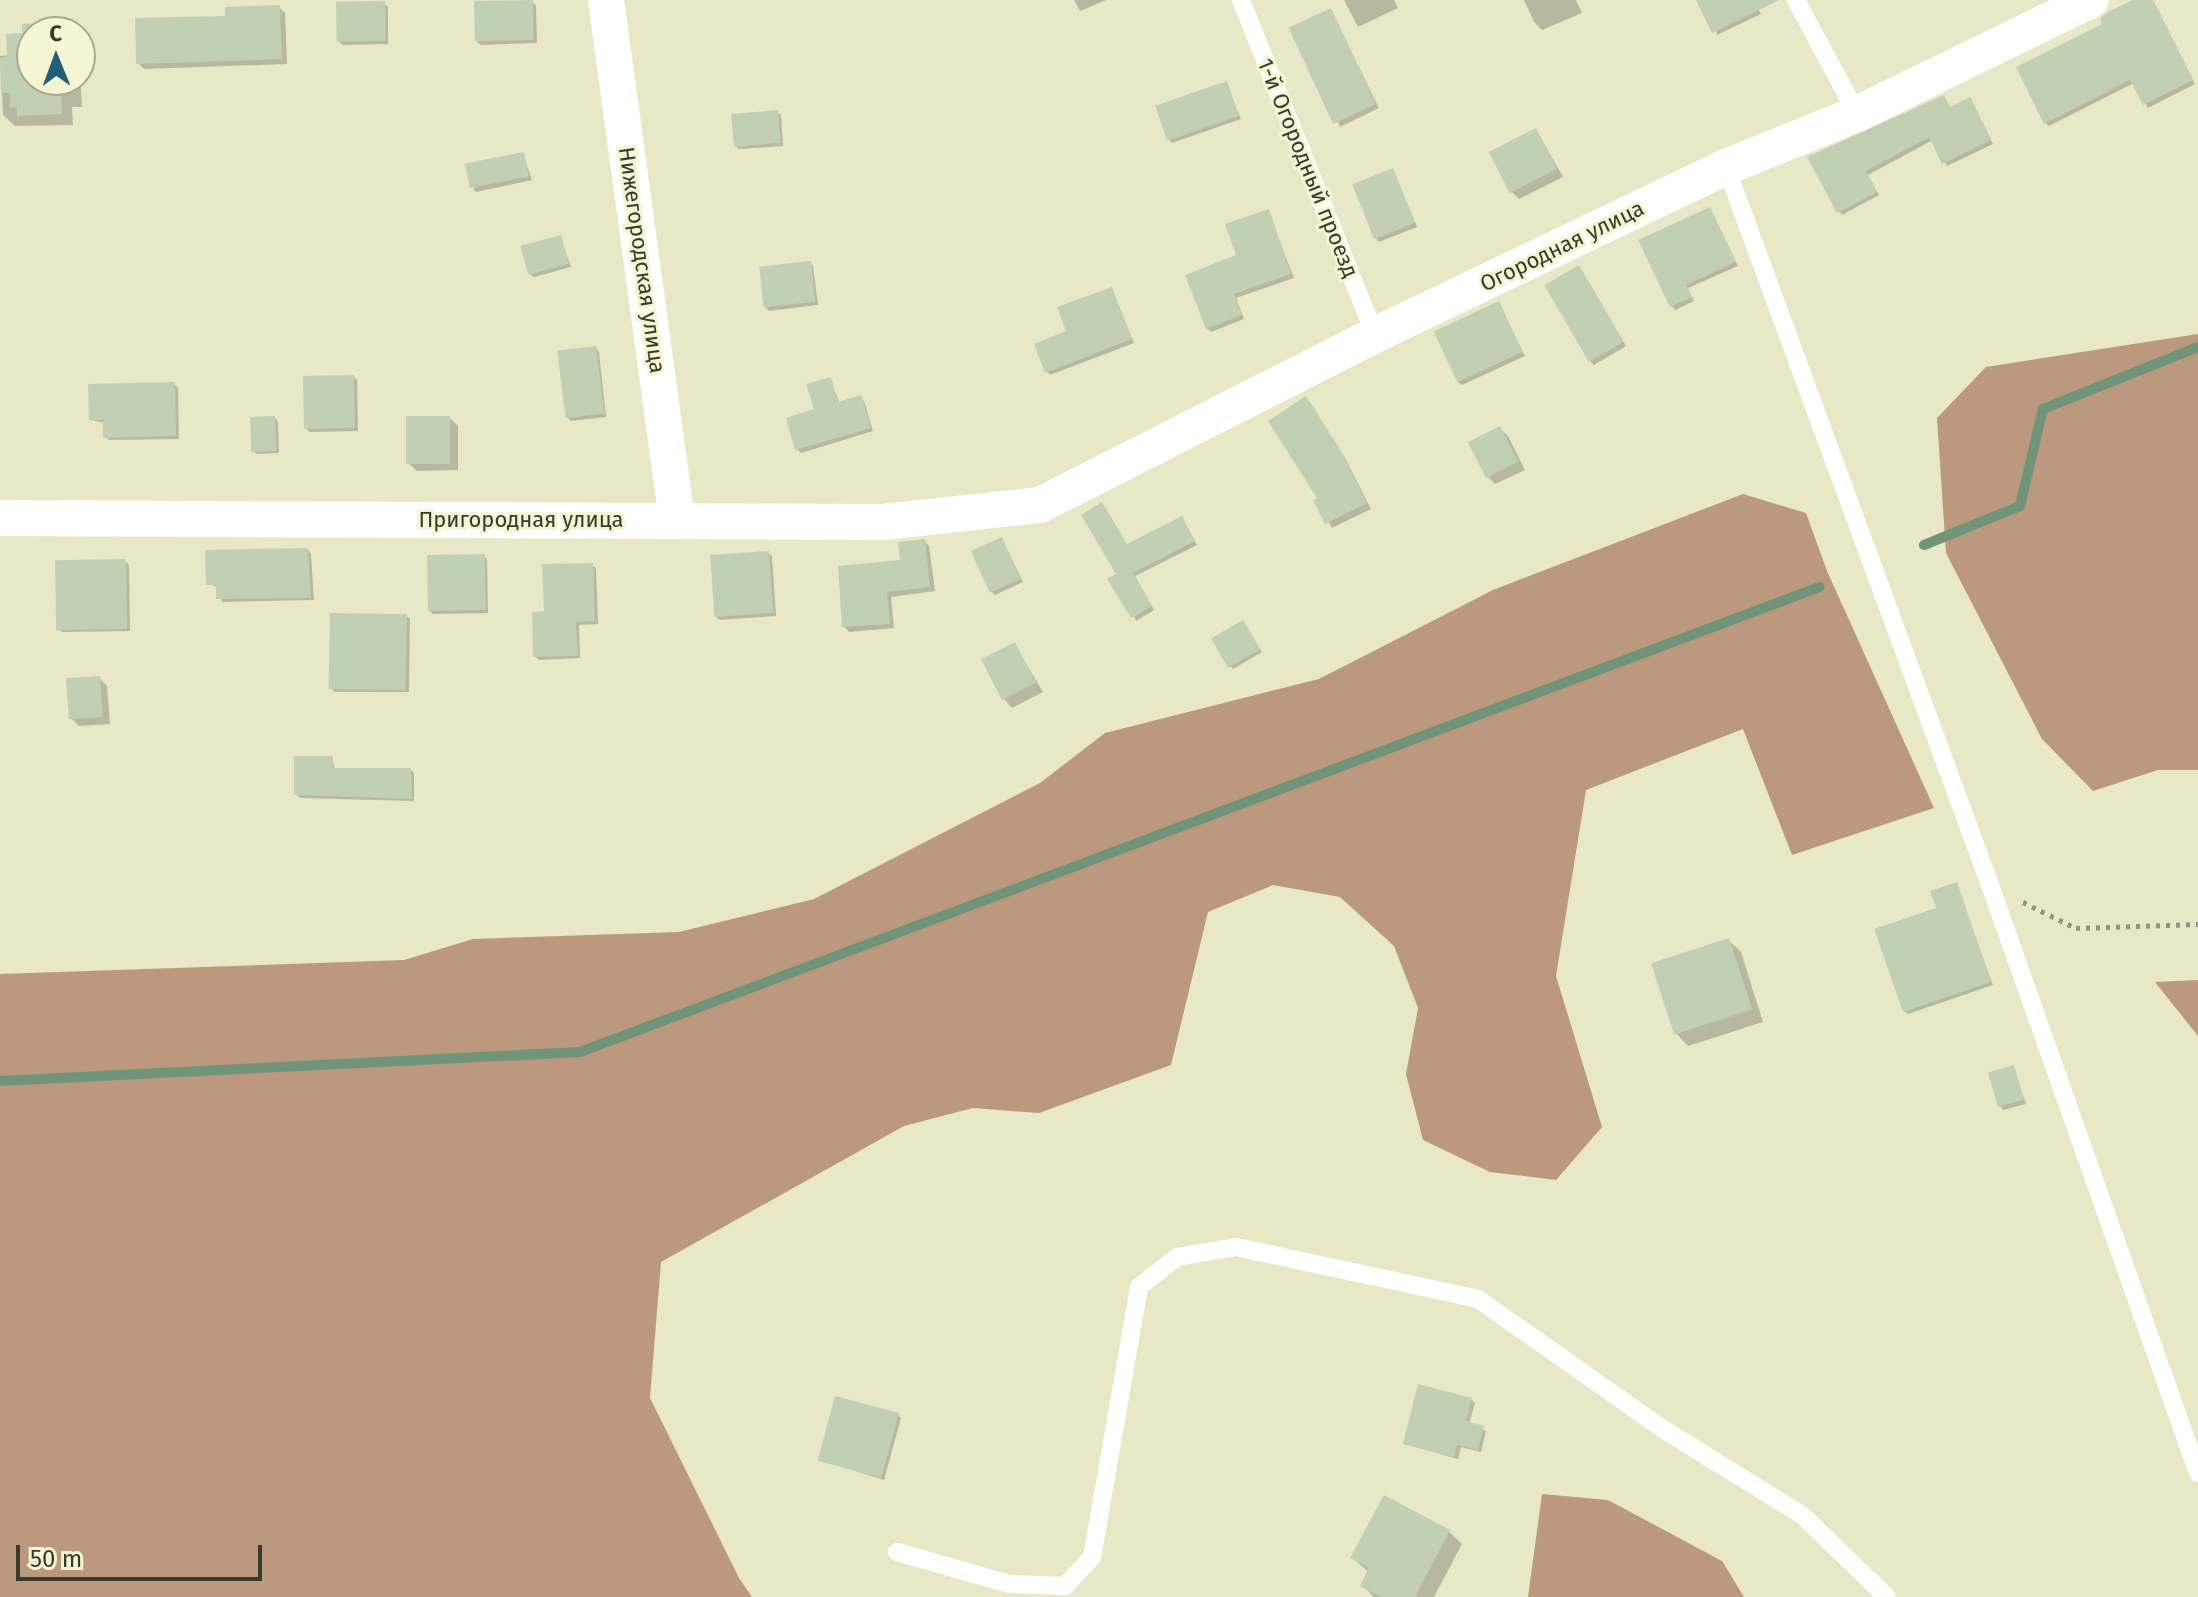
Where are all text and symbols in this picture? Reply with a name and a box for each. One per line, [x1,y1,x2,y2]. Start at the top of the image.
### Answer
north arrow [16,16,96,96]
text: С [49,20,62,47]
street label: 1-й Огородный проезд [1252,55,1364,281]
street label: Нижегородская улица [613,145,671,375]
street label: Огородная улица [1476,195,1648,297]
street label: Пригородная улица [418,507,624,533]
scale bar [20,1529,266,1579]
text: 50 m [30,1545,82,1573]

